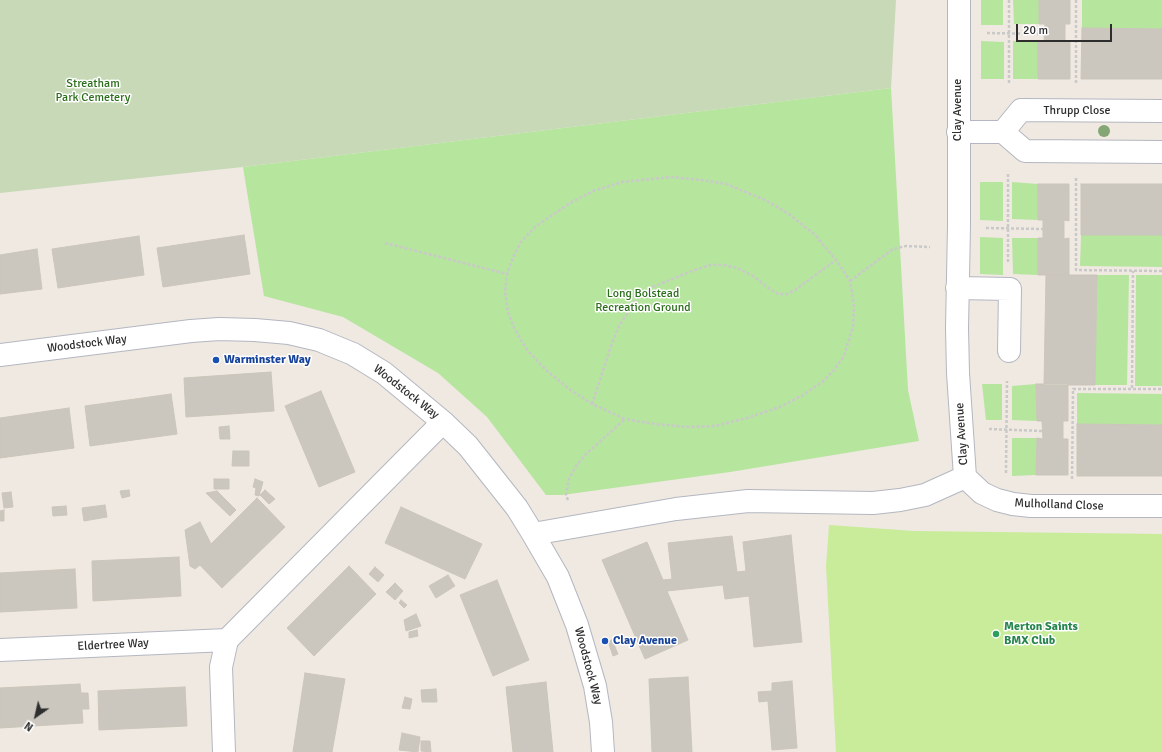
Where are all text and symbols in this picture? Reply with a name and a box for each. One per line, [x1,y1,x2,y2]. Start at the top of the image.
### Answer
scale bar [1018,16,1114,42]
text: 20 m [1023,23,1048,38]
park label: Streatham Park Cemetery [56,77,130,105]
street label: Clay Avenue [951,79,965,141]
street label: Thrupp Close [1044,104,1110,118]
park label: Long Bolstead Recreation Ground [595,287,691,315]
street label: Woodstock Way [47,332,127,356]
place label: Warminster Way [224,353,311,367]
marker: Warminster Way [211,355,221,365]
street label: Woodstock Way [370,362,442,422]
street label: Clay Avenue [953,402,971,466]
street label: Mulholland Close [1014,496,1104,514]
place label: Merton Saints BMX Club [1004,620,1078,648]
street label: Woodstock Way [571,626,605,706]
marker: Merton Saints BMX Club [991,629,1001,639]
place label: Clay Avenue [613,634,677,648]
street label: Eldertree Way [77,636,149,654]
marker: Clay Avenue [600,636,610,646]
north arrow [16,696,56,736]
text: N [22,719,36,734]

